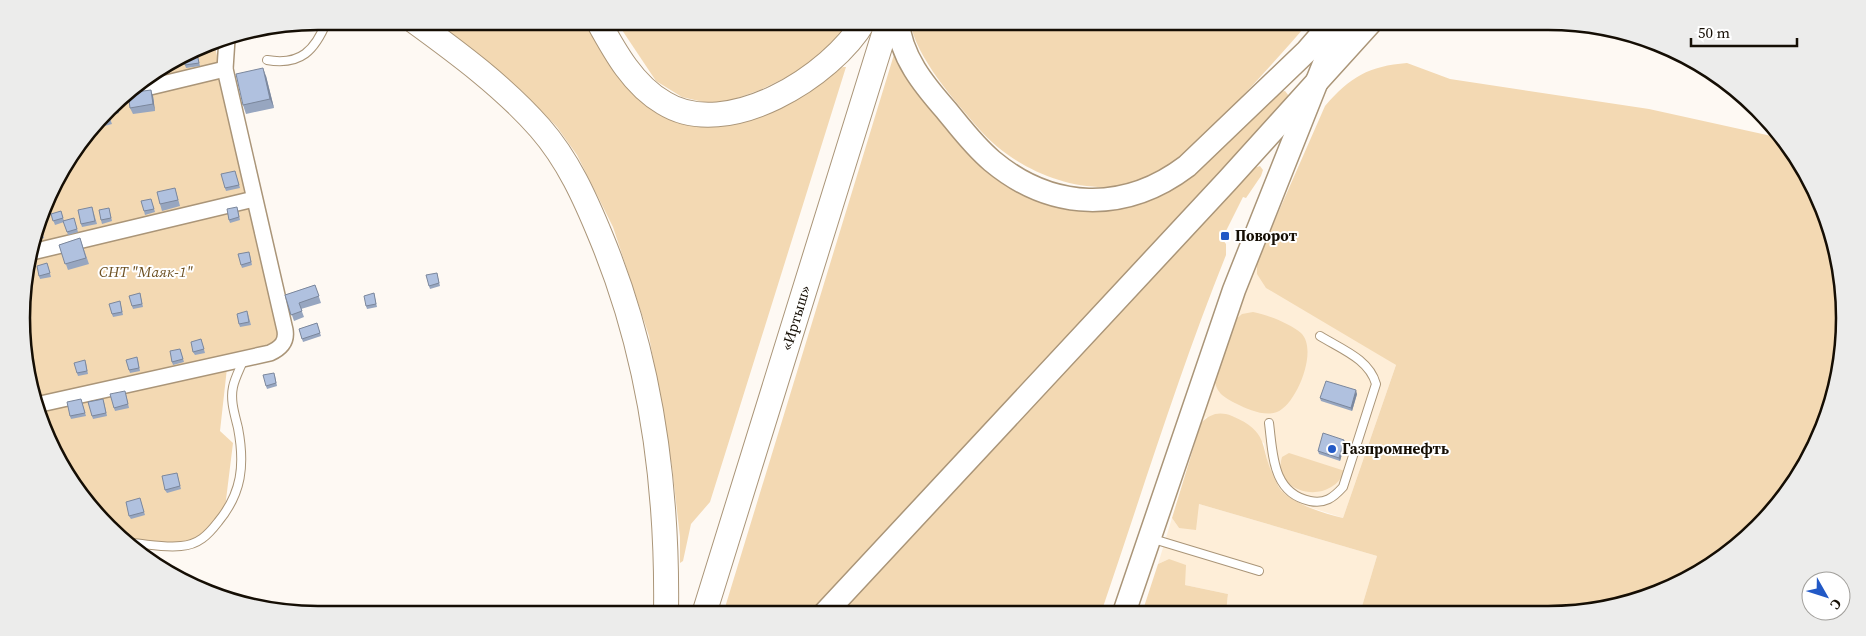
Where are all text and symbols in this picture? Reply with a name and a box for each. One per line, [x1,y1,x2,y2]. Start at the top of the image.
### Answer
scale bar [1691,15,1797,47]
text: 50 m [1698,22,1730,43]
place label: Поворот [1235,225,1298,246]
marker: Поворот [1219,230,1231,242]
park label: СНТ "Маяк-1" [99,261,194,282]
street label: «Иртыш» [775,283,815,353]
place label: Газпромнефть [1342,438,1449,459]
marker: Газпромнефть [1326,443,1338,455]
north arrow [1801,571,1851,621]
text: С [1825,595,1847,614]

